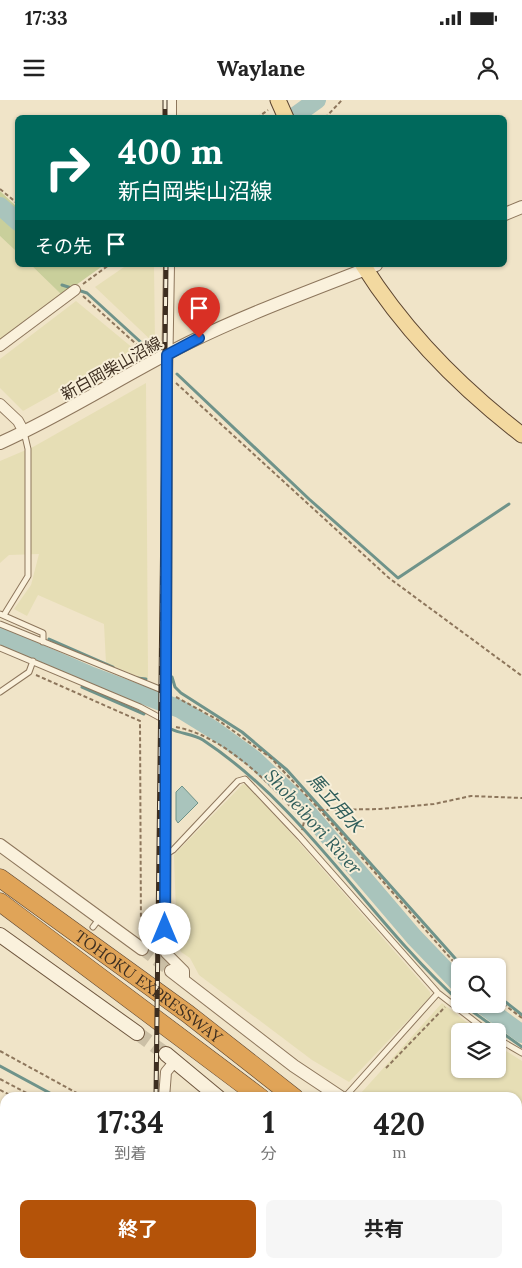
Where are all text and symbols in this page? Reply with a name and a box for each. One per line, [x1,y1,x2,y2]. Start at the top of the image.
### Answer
text: 17:33 [25,6,68,30]
icon: menu [20,54,48,82]
text: Waylane [217,54,305,82]
icon: person [474,54,502,82]
text: 400 m [118,129,223,174]
icon: right [35,135,100,200]
text: 新白岡柴山沼線 [118,177,272,205]
icon: arrive [102,230,130,258]
text: その先 [35,234,92,258]
pin [178,287,220,338]
icon: arrive [185,294,213,322]
street label: 新白岡柴山沼線 [57,332,165,404]
water label: Shobeibori River [260,764,367,880]
water label: 馬立用水 [303,768,369,839]
position arrow [138,902,190,954]
street label: TOHOKU EXPRESSWAY [71,926,227,1048]
map controls [451,958,506,1078]
button: search [451,958,506,1013]
button: layers [451,1023,506,1078]
text: 17:34 [97,1103,164,1141]
text: 1 [263,1103,275,1141]
text: 420 [374,1105,425,1143]
text: m [392,1142,407,1162]
text: 到着 [114,1143,146,1163]
text: 分 [261,1143,277,1163]
button: 終了 [20,1200,256,1258]
button: 共有 [266,1200,502,1258]

